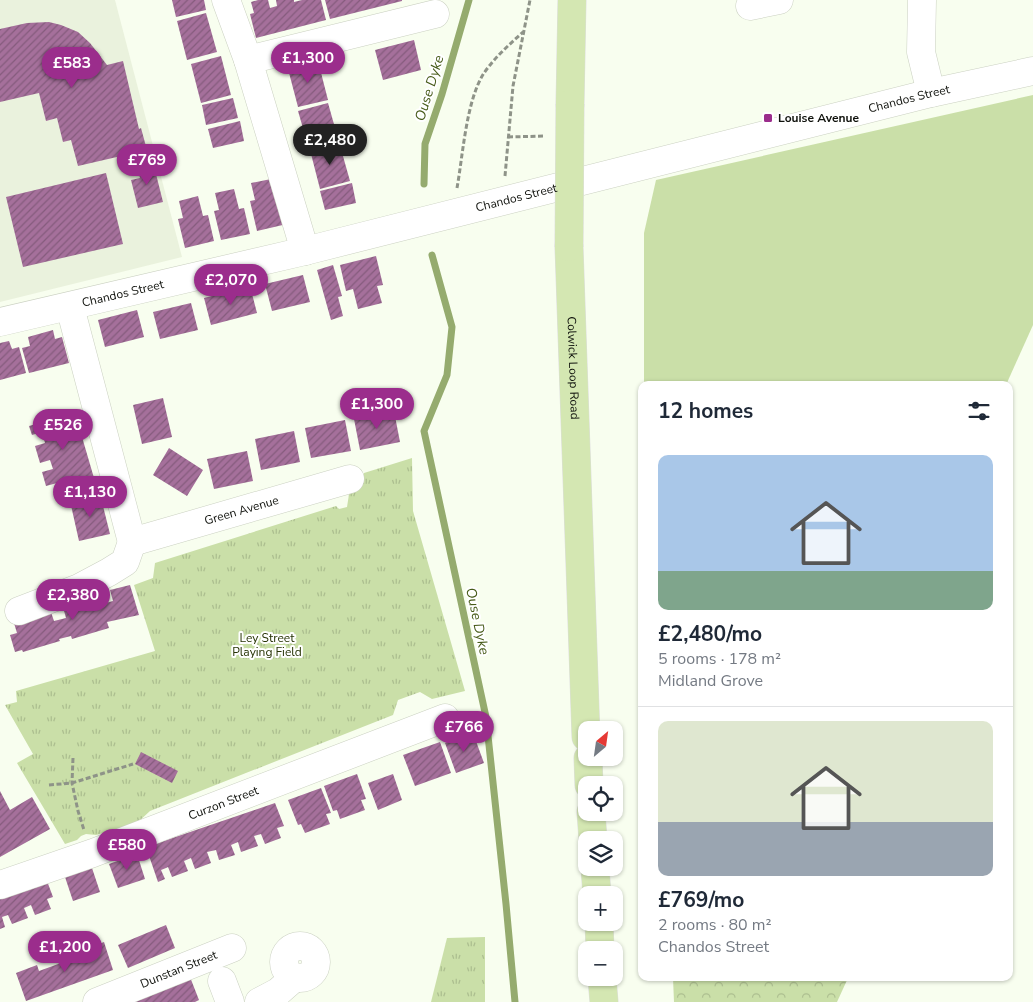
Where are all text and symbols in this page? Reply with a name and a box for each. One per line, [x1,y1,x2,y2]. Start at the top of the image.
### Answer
pin: £1,300 [267,42,349,84]
pin: £583 [42,46,102,89]
text: £1,300 [282,47,334,69]
text: £583 [53,52,91,74]
water label: Ouse Dyke [410,52,449,124]
street label: Chandos Street [866,81,952,117]
place label: Louise Avenue [778,110,859,126]
marker: Louise Avenue [762,112,774,124]
pin: £2,480 [289,124,371,166]
text: £2,480 [304,129,356,151]
pin: £769 [117,144,177,186]
text: £769 [128,149,166,171]
street label: Chandos Street [474,180,559,216]
pin: £2,070 [190,264,272,306]
text: £2,070 [205,269,257,291]
street label: Chandos Street [80,276,166,311]
street label: Colwick Loop Road [563,316,583,420]
pin: £1,300 [336,388,418,430]
text: £1,300 [351,393,403,415]
text: 12 homes [658,397,753,425]
icon: filters [965,397,993,425]
pin: £526 [33,408,93,451]
text: £526 [44,414,82,436]
pin: £1,130 [49,476,131,518]
text: £1,130 [64,481,116,503]
icon: home [781,488,871,578]
street label: Green Avenue [203,492,281,529]
pin: £2,380 [32,578,114,621]
text: £2,380 [47,584,99,606]
water label: Ouse Dyke [461,586,494,657]
text: £2,480/mo [658,620,762,648]
park label: Ley Street Playing Field [232,630,302,660]
text: 5 rooms · 178 m² [658,648,781,670]
text: Midland Grove [658,670,763,692]
pin: £766 [434,710,494,753]
text: £766 [445,716,483,738]
north arrow [578,721,622,766]
map controls [578,721,623,986]
icon: home [781,753,871,843]
button: locate [578,776,623,821]
street label: Curzon Street [186,782,261,824]
pin: £580 [97,828,157,871]
button: layers [578,831,623,876]
text: £580 [108,834,146,856]
button: + [578,886,623,931]
text: £769/mo [658,886,744,914]
text: 2 rooms · 80 m² [658,914,771,936]
pin: £1,200 [24,930,106,973]
text: £1,200 [39,936,91,958]
text: Chandos Street [658,936,769,958]
button: − [578,941,623,986]
street label: Dunstan Street [138,946,220,992]

